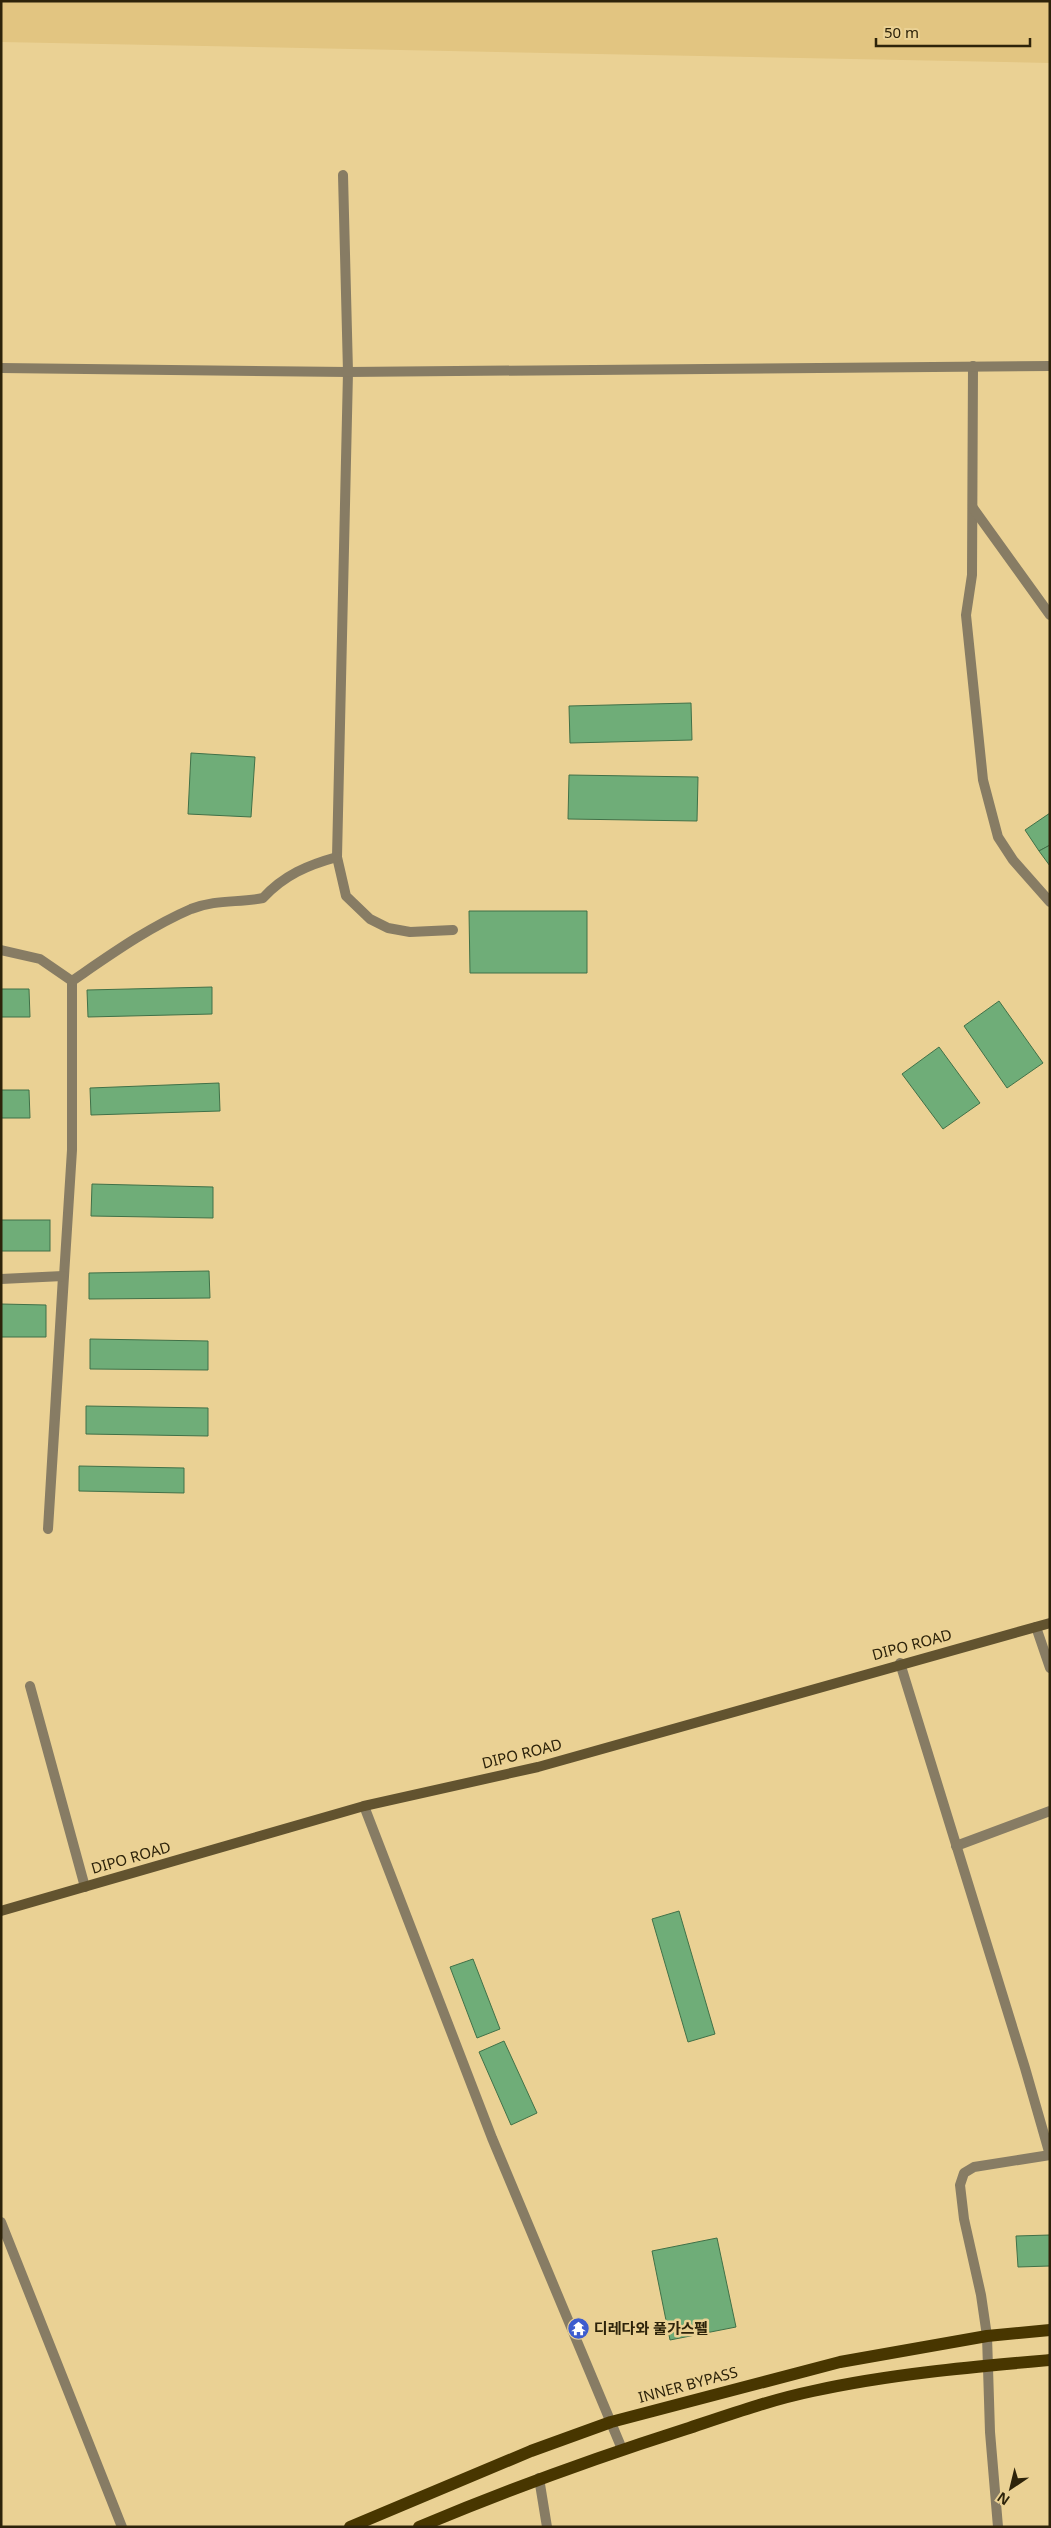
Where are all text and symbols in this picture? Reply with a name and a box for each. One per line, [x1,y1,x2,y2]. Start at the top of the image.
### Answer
scale bar [876,15,1030,47]
text: 50 m [884,22,919,42]
street label: DIPO ROAD [870,1624,954,1664]
street label: DIPO ROAD [480,1733,564,1773]
street label: DIPO ROAD [89,1836,173,1878]
temple icon: 디레다와 풀가스펠 [566,2317,590,2341]
place label: 디레다와 풀가스펠 [594,2318,708,2338]
street label: INNER BYPASS [636,2361,740,2407]
north arrow [986,2463,1036,2513]
text: N [993,2488,1013,2510]

